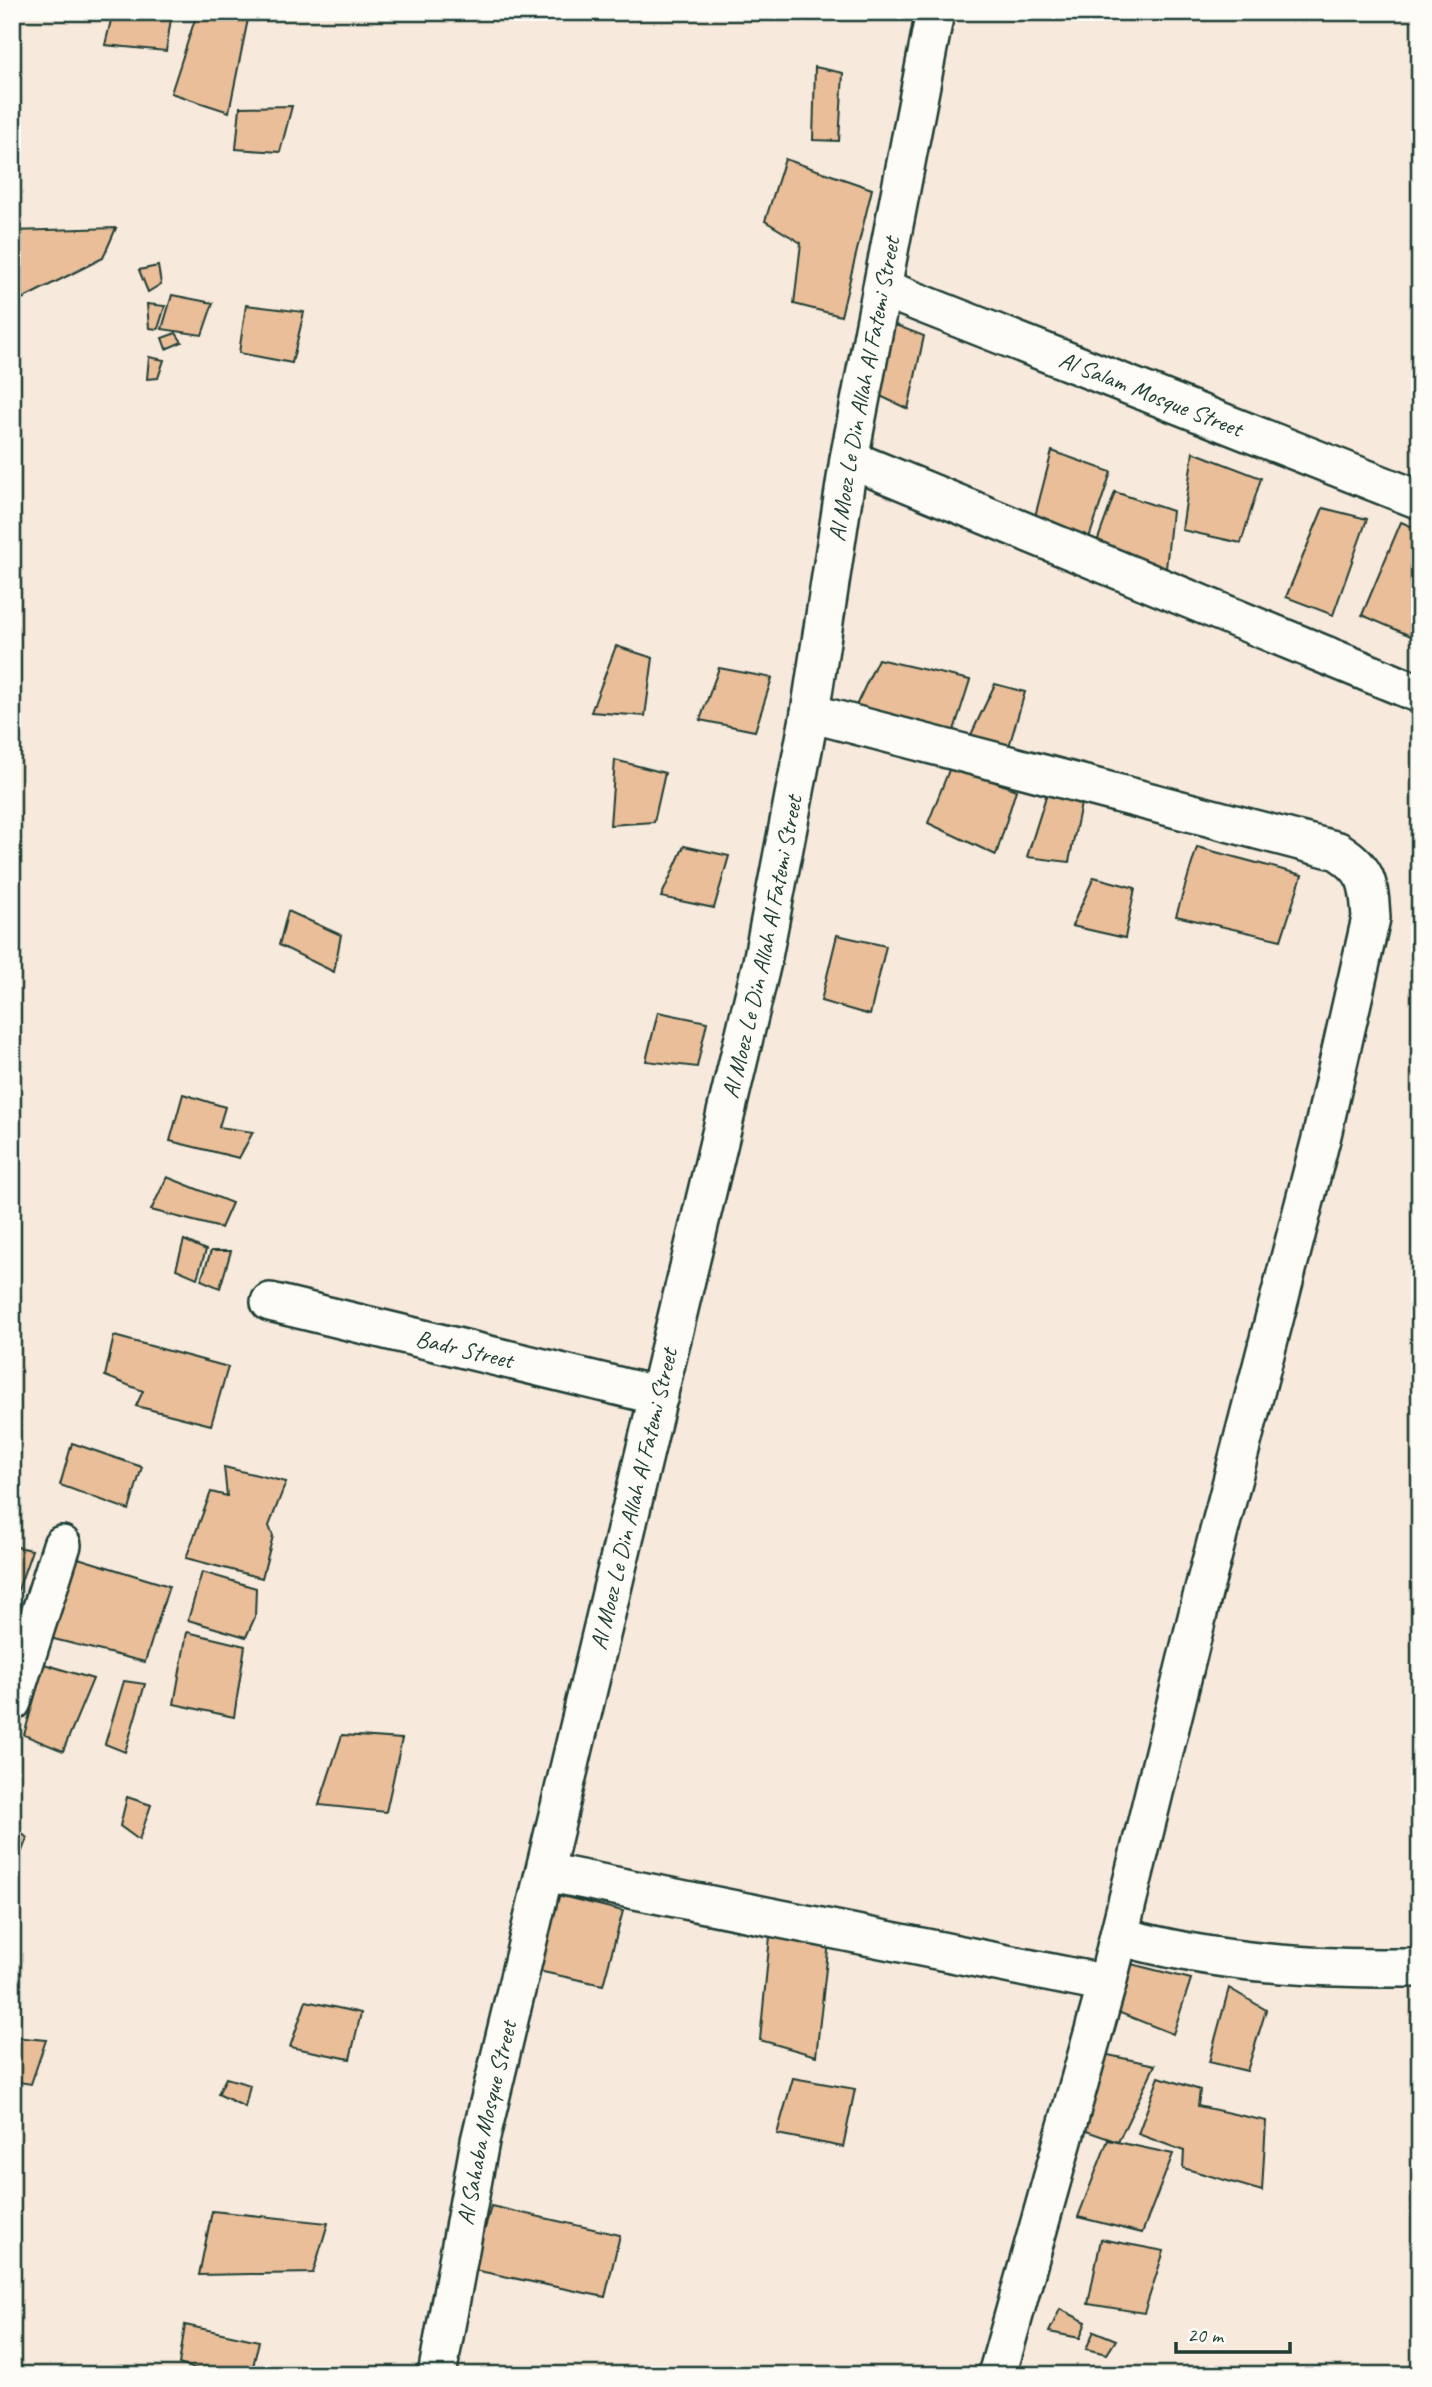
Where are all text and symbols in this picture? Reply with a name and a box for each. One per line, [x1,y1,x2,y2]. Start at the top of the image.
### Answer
street label: Al Moez Le Din Allah Al Fatemi Street [822,233,907,543]
street label: Al Salam Mosque Street [1055,344,1249,444]
street label: Al Moez Le Din Allah Al Fatemi Street [715,791,809,1101]
street label: Badr Street [413,1323,518,1376]
street label: Al Moez Le Din Allah Al Fatemi Street [583,1344,684,1653]
street label: Al Sahaba Mosque Street [450,2016,524,2227]
scale bar [1176,2310,1290,2354]
text: 20 m [1187,2322,1225,2348]

